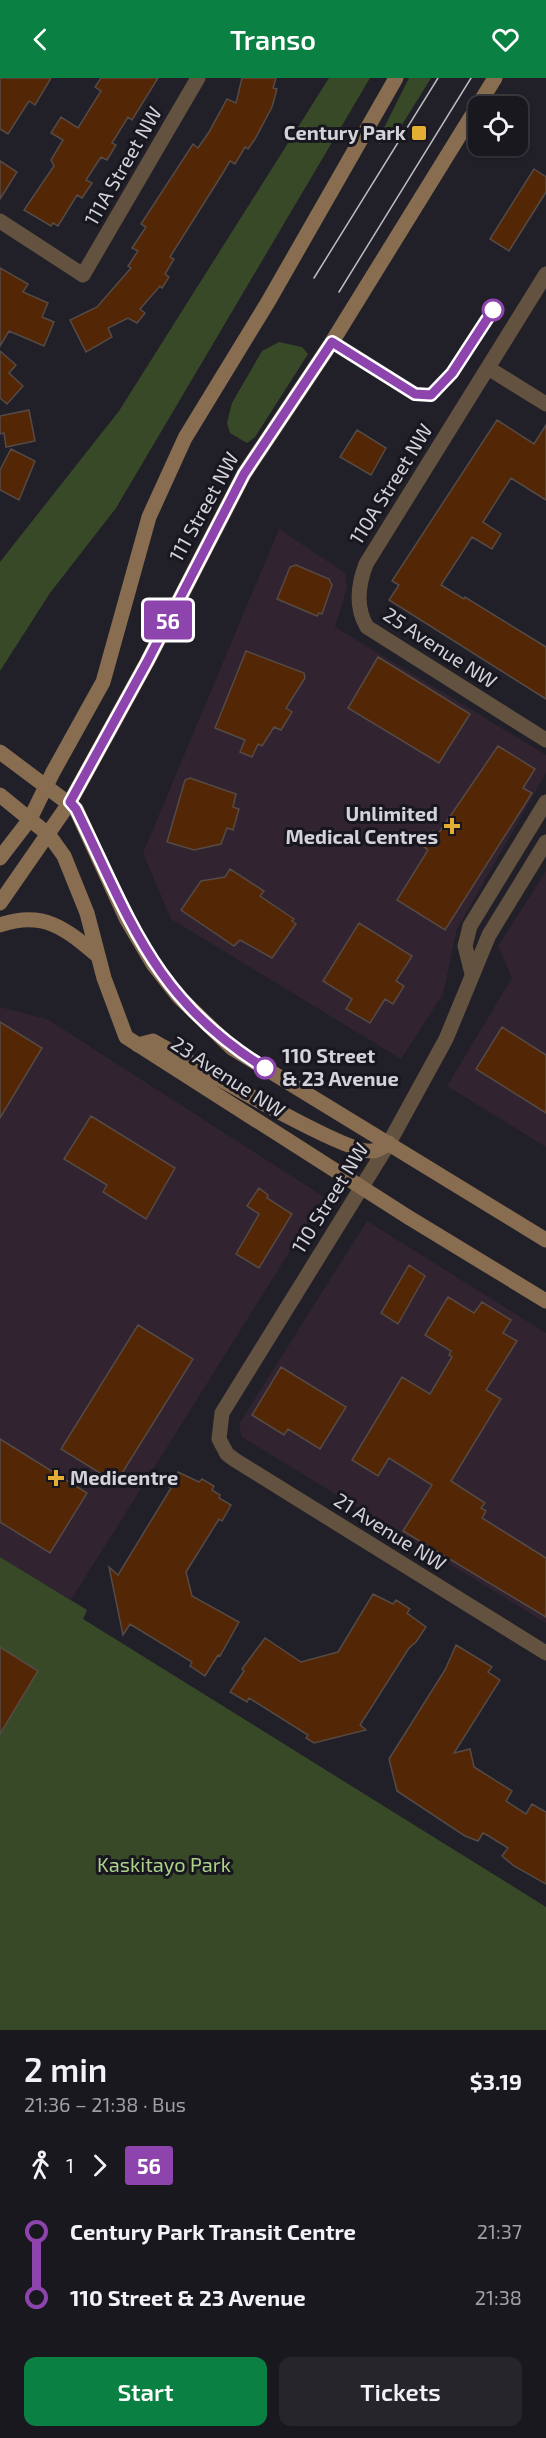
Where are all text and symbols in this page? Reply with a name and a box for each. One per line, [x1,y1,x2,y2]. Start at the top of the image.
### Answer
icon: back [24,23,57,56]
text: Transo [230,23,316,55]
icon: heart [489,23,522,56]
map controls [468,96,528,156]
button: locate [468,96,528,156]
street label: 111A Street NW [78,102,166,229]
place label: Century Park [284,120,407,145]
marker: Century Park [410,124,428,142]
unlabelled marker [482,299,504,321]
street label: 110A Street NW [344,419,437,548]
street label: 111 Street NW [163,448,243,565]
line badge: 56 [141,600,195,640]
street label: 25 Avenue NW [379,602,502,693]
text: 56 [156,608,180,633]
place label: Unlimited Medical Centres [285,801,438,848]
marker: Unlimited Medical Centres [443,817,461,835]
street label: 23 Avenue NW [167,1030,290,1122]
place label: 110 Street & 23 Avenue [282,1043,399,1090]
marker: 110 Street & 23 Avenue [254,1057,276,1079]
street label: 110 Street NW [286,1138,373,1257]
place label: Medicentre [70,1465,178,1489]
marker: Medicentre [47,1469,65,1487]
street label: 21 Avenue NW [330,1487,451,1575]
park label: Kaskitayo Park [97,1852,231,1876]
text: 2 min [24,2049,107,2089]
text: $3.19 [470,2068,522,2094]
text: 21:36 – 21:38 · Bus [24,2092,186,2116]
icon: walk [24,2149,57,2182]
icon: forward [83,2149,116,2182]
text: 1 [66,2153,74,2177]
text: 56 [137,2153,161,2178]
text: Century Park Transit Centre [70,2218,356,2244]
text: 21:37 [477,2219,522,2243]
text: 110 Street & 23 Avenue [70,2284,306,2310]
text: 21:38 [475,2285,522,2309]
button: Start [24,2357,267,2426]
button: Tickets [279,2357,522,2426]

